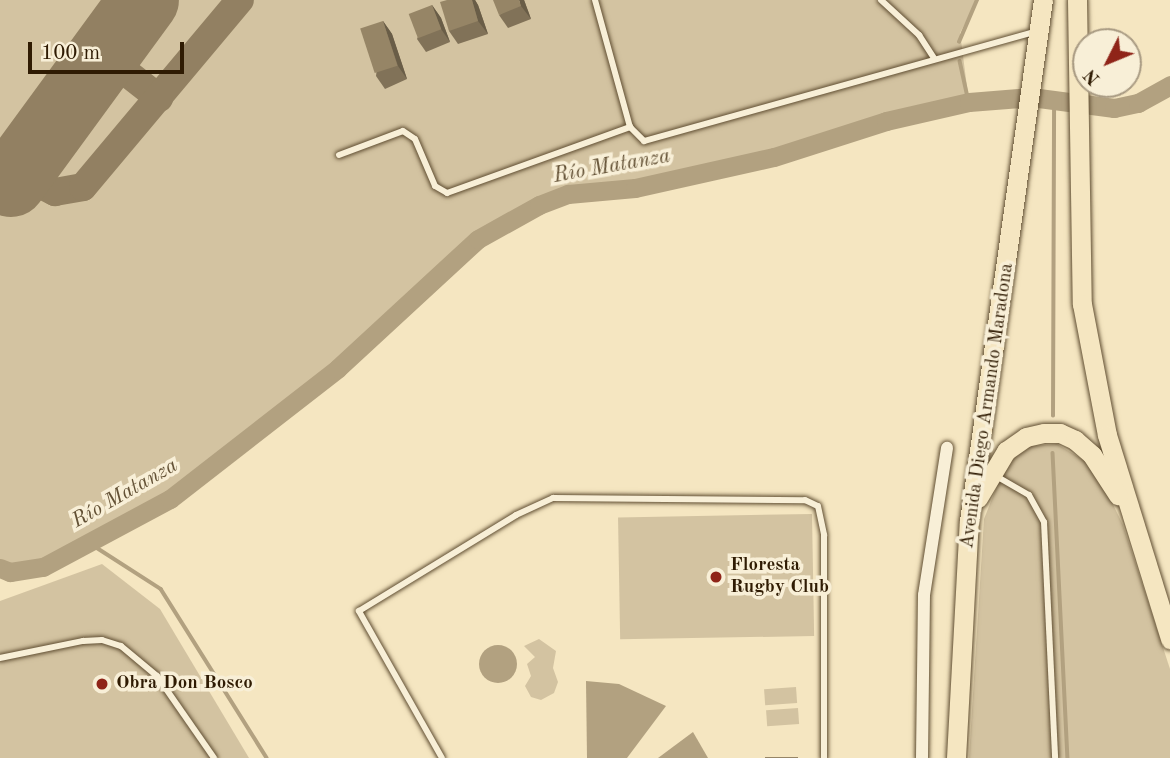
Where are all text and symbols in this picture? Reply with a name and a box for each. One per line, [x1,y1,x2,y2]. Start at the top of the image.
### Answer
scale bar [32,28,187,72]
north arrow [1072,28,1142,98]
text: 100 m [41,43,100,64]
text: N [1081,65,1105,88]
water label: Río Matanza [552,144,672,190]
street label: Avenida Diego Armando Maradona [957,262,1019,550]
water label: Río Matanza [68,454,182,534]
place label: Floresta Rugby Club [730,555,829,599]
marker: Floresta Rugby Club [708,569,724,585]
place label: Obra Don Bosco [116,673,253,695]
marker: Obra Don Bosco [94,676,110,692]

